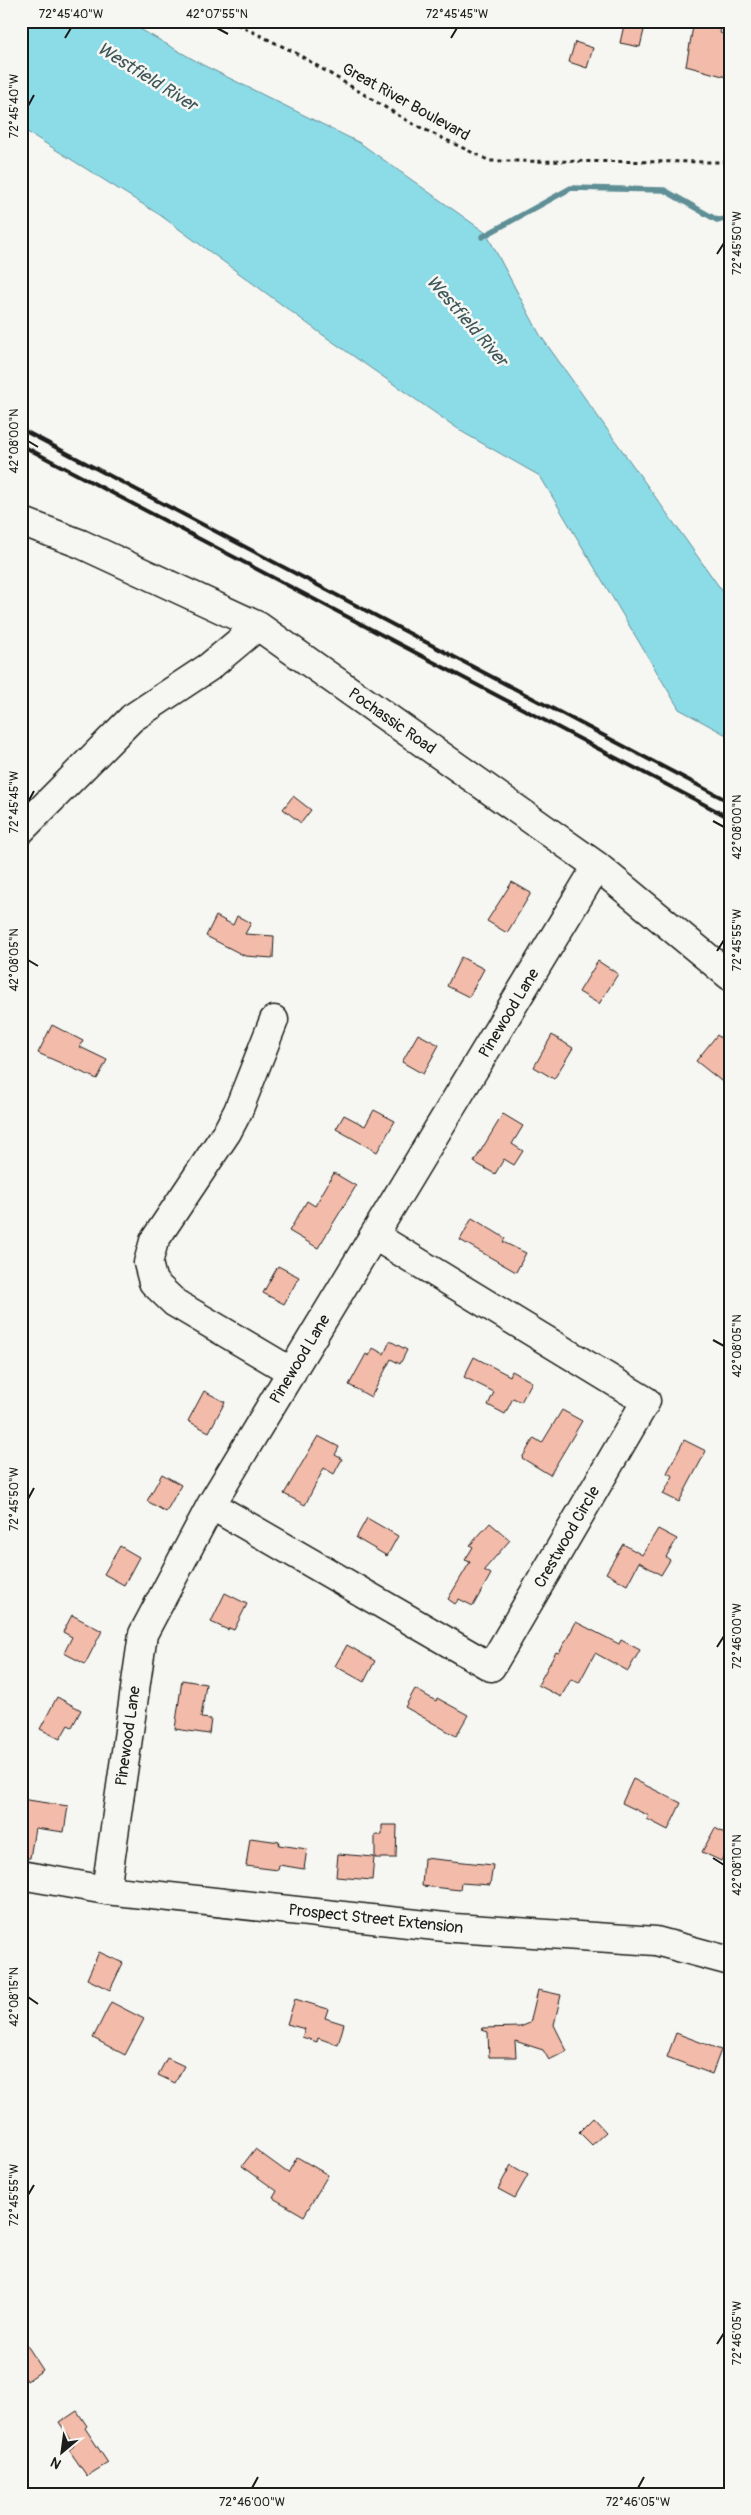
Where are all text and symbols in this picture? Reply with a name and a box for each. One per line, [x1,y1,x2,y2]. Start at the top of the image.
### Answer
text: 72°45'40"W [39,7,103,22]
text: 42°07'55"N [186,7,248,22]
text: 72°45'45"W [426,7,488,22]
water label: Westfield River [93,37,203,118]
street label: Great River Boulevard [339,59,473,145]
text: 72°45'40"W [7,74,22,138]
text: 72°45'50"W [730,211,745,275]
water label: Westfield River [421,271,515,373]
text: 42°08'00"N [7,409,22,473]
street label: Pochassic Road [344,683,440,759]
text: 72°45'45"W [7,771,22,833]
text: 42°08'00"N [730,795,745,859]
text: 72°45'55"W [730,909,745,971]
text: 42°08'05"N [7,928,22,992]
street label: Pinewood Lane [474,965,544,1061]
street label: Pinewood Lane [265,1311,335,1407]
text: 42°08'05"N [730,1314,745,1378]
text: 72°45'50"W [7,1467,22,1531]
street label: Crestwood Circle [530,1482,604,1592]
text: 72°46'00"W [730,1603,745,1669]
street label: Pinewood Lane [111,1685,145,1787]
text: 42°08'10"N [730,1834,745,1896]
street label: Prospect Street Extension [288,1900,464,1938]
text: 42°08'15"N [7,1967,22,2027]
text: 72°45'55"W [7,2164,22,2226]
text: 72°46'05"W [730,2301,745,2365]
north arrow [38,2428,88,2478]
text: N [48,2453,64,2473]
text: 72°46'00"W [219,2495,285,2510]
text: 72°46'05"W [606,2495,670,2510]

